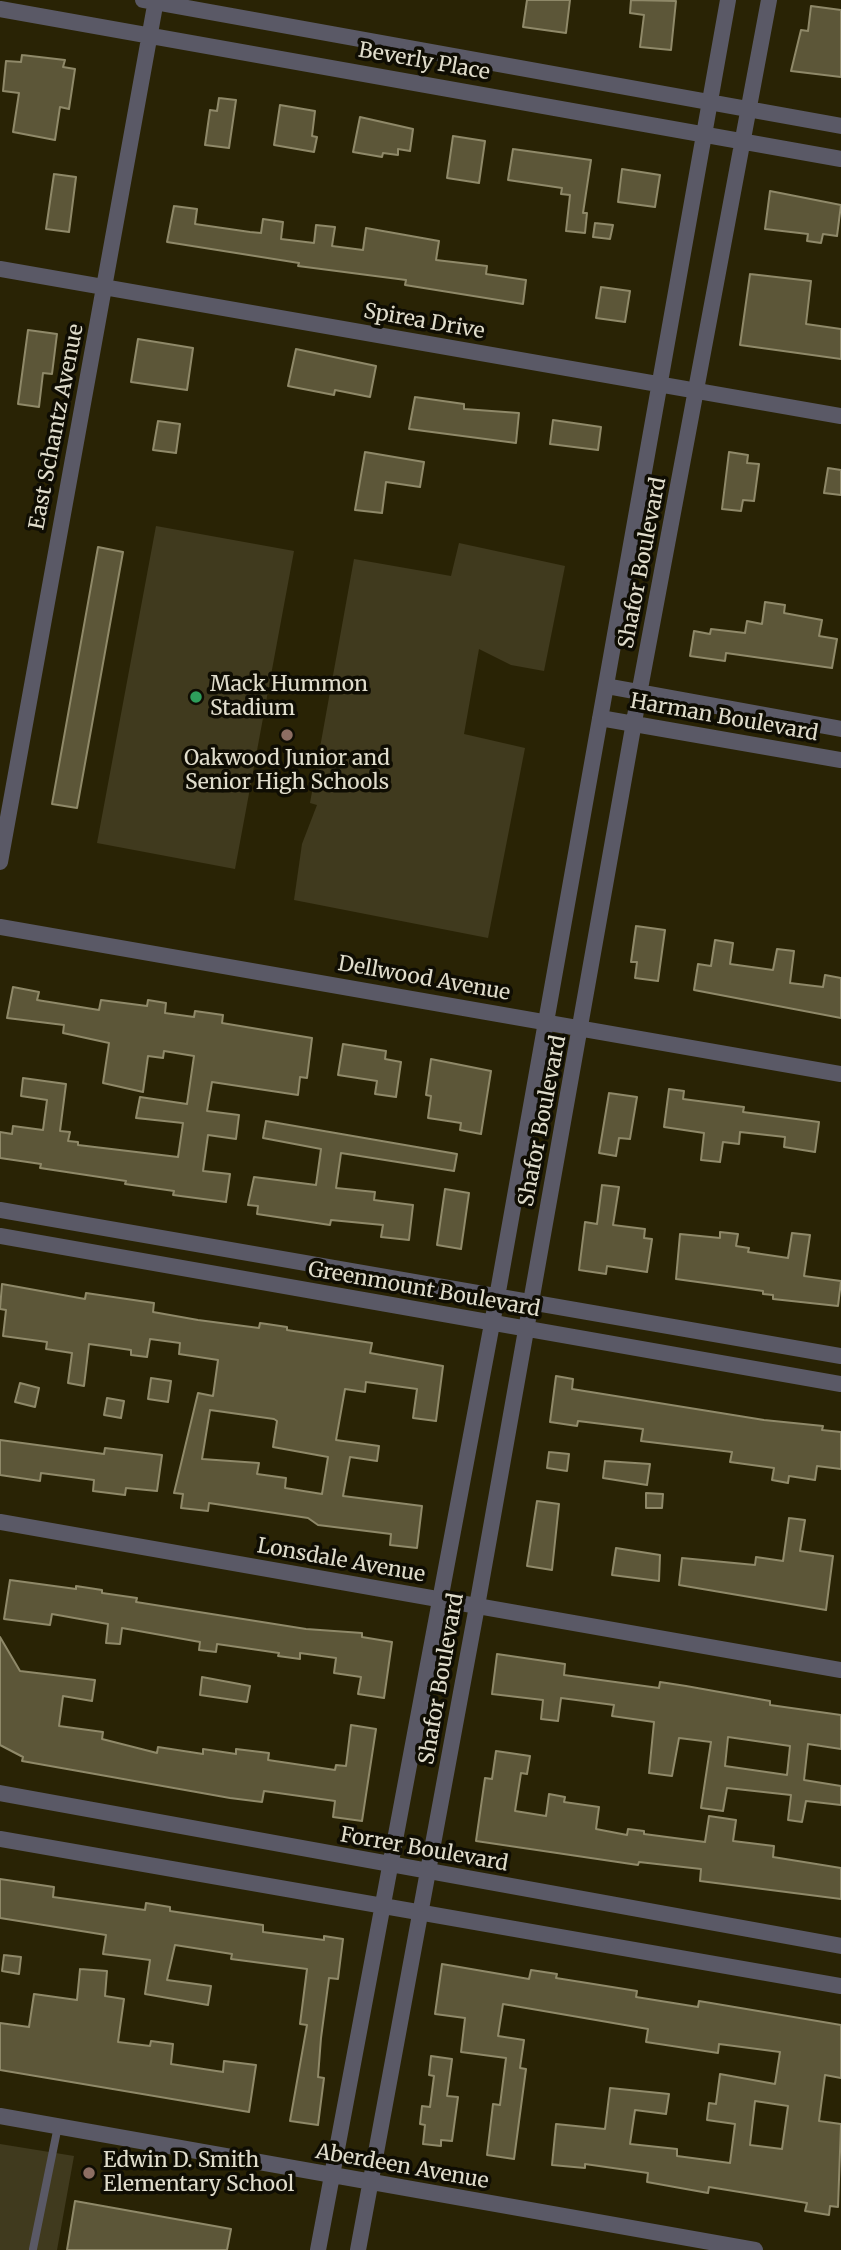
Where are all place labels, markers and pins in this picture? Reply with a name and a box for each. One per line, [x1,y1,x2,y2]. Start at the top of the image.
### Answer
place label: Mack Hummon Stadium [210,672,368,722]
marker: Mack Hummon Stadium [188,689,204,705]
marker: Oakwood Junior and Senior High Schools [279,727,295,743]
place label: Oakwood Junior and Senior High Schools [184,746,390,796]
place label: Edwin D. Smith Elementary School [103,2148,294,2198]
marker: Edwin D. Smith Elementary School [81,2165,97,2181]

